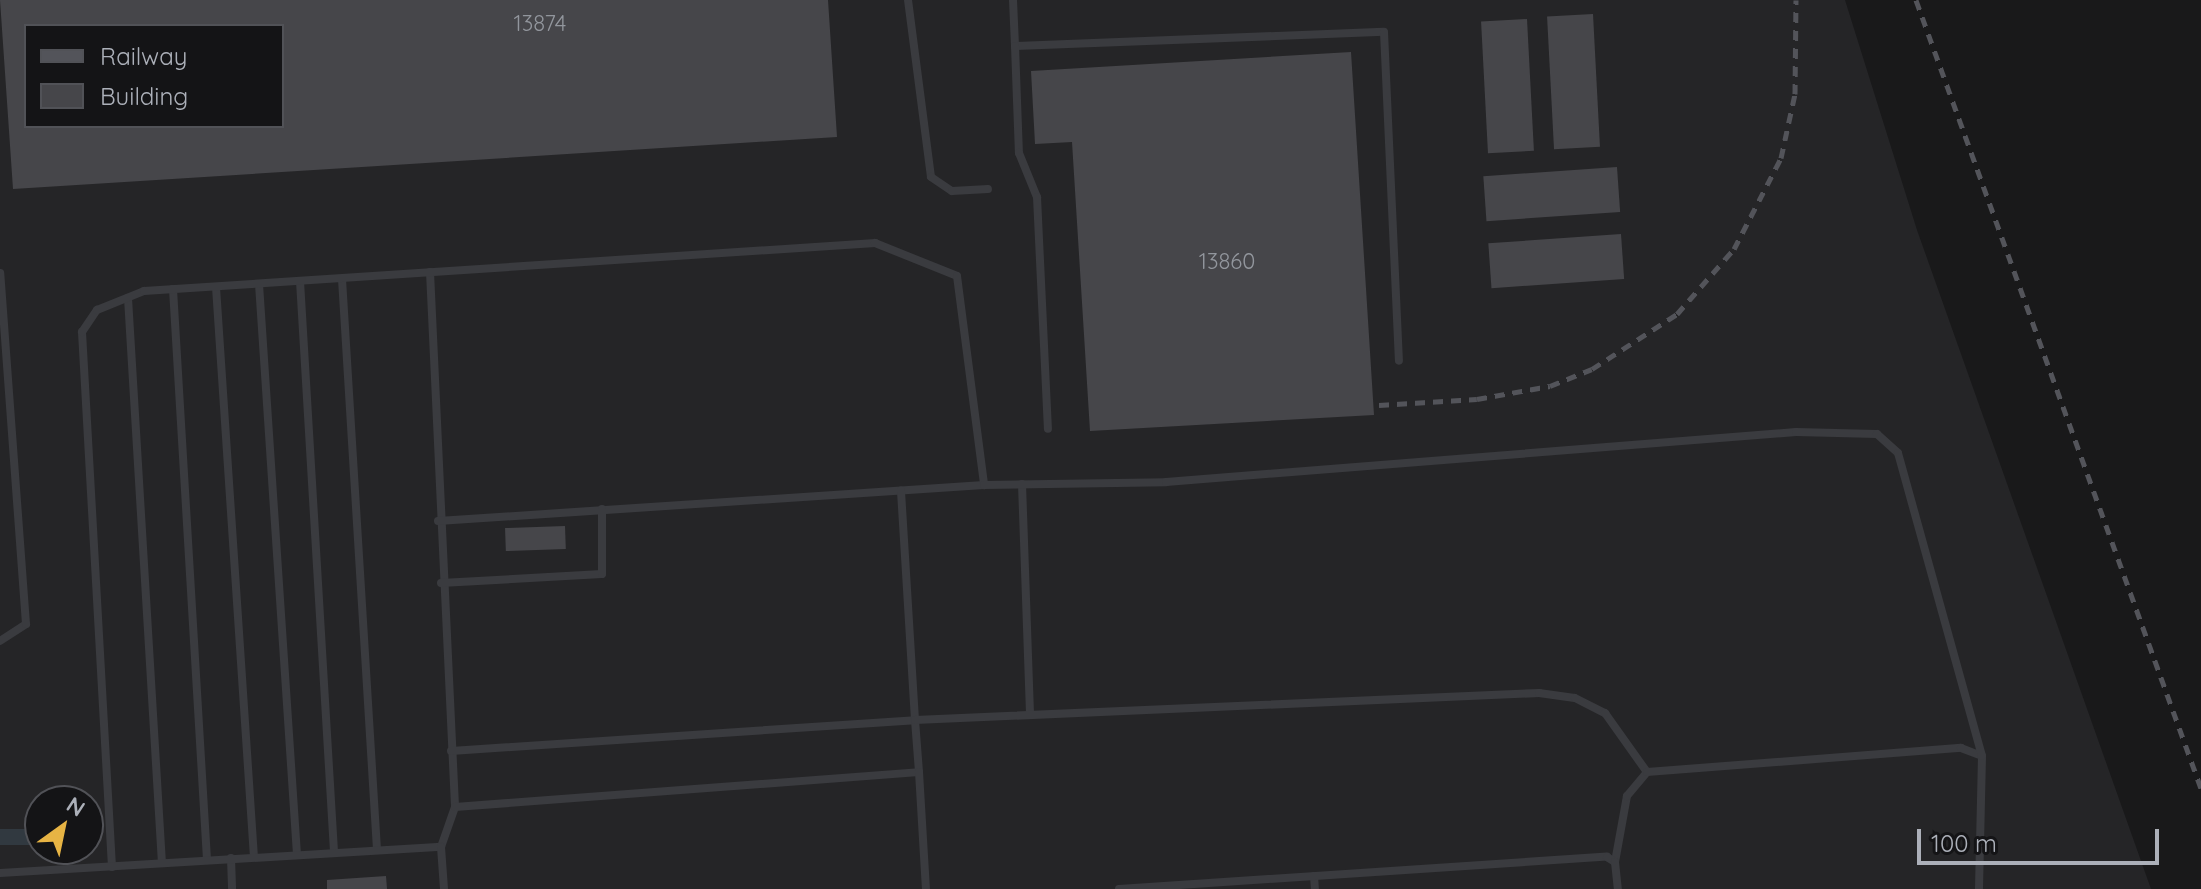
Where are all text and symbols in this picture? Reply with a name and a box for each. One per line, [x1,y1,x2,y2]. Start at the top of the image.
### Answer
house number: 13874 [514,11,566,37]
legend [24,24,284,128]
text: Railway [100,41,187,71]
text: Building [100,81,188,111]
house number: 13860 [1199,249,1255,275]
north arrow [24,785,104,865]
text: N [62,790,90,823]
scale bar [1921,813,2163,863]
text: 100 m [1931,828,1997,858]

